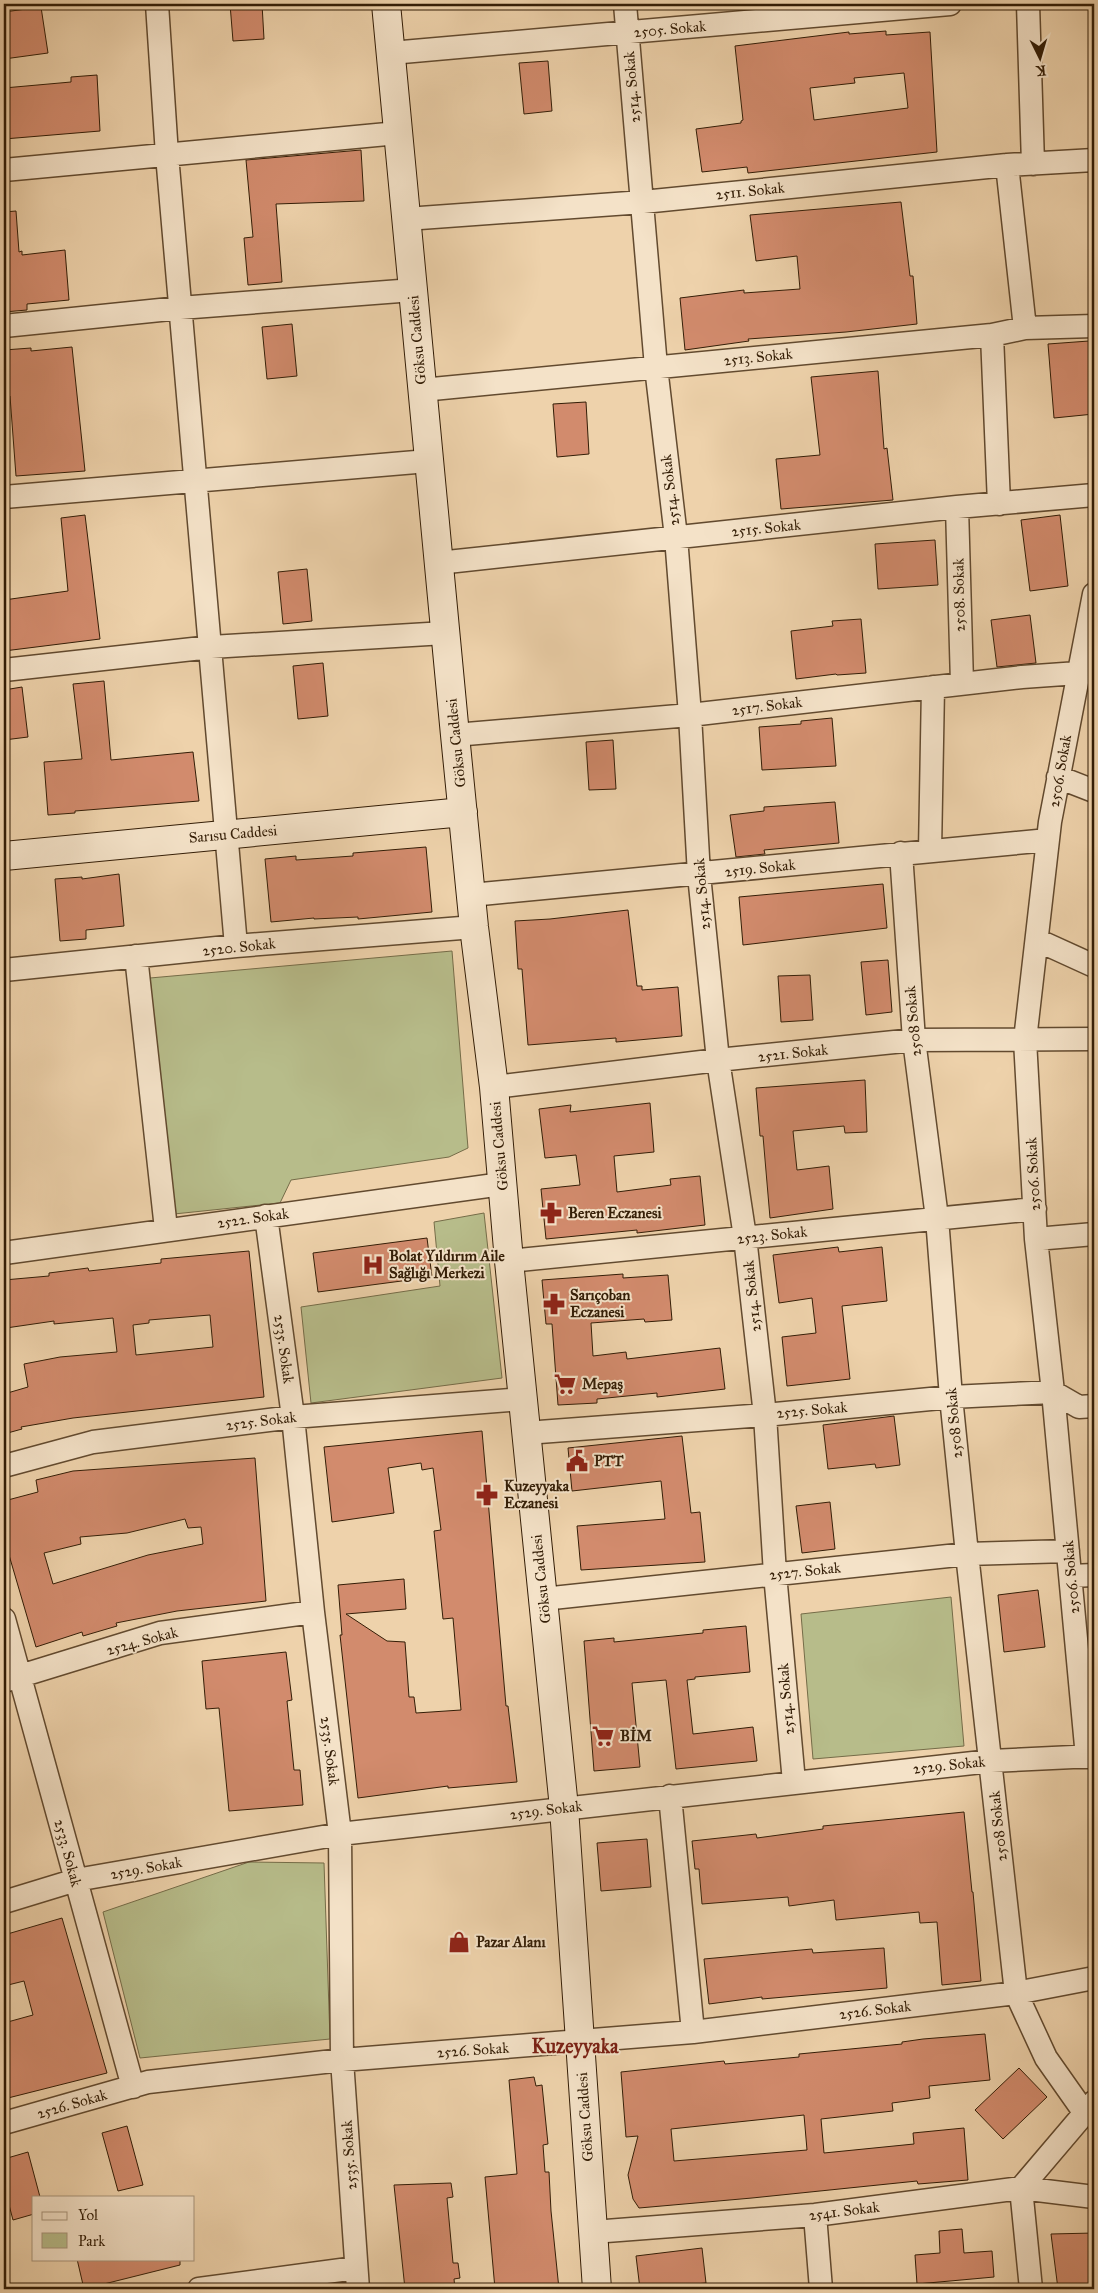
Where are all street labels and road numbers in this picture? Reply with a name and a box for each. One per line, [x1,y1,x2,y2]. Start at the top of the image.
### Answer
street label: 2505. Sokak [633,17,707,41]
street label: 2514. Sokak [620,50,644,124]
street label: 2511. Sokak [715,178,785,204]
street label: Göksu Caddesi [404,295,430,385]
street label: 2513. Sokak [723,344,793,370]
street label: 2514. Sokak [657,453,683,527]
street label: 2515. Sokak [730,515,802,541]
street label: 2508. Sokak [949,558,969,632]
street label: 2517. Sokak [731,693,803,719]
street label: Göksu Caddesi [442,697,470,789]
street label: 2506. Sokak [1045,733,1075,809]
street label: Sarısu Caddesi [188,821,278,847]
street label: 2519. Sokak [724,855,796,881]
street label: 2514. Sokak [690,857,714,931]
street label: 2520. Sokak [202,934,276,960]
street label: 2508 Sokak [901,985,925,1057]
street label: 2521. Sokak [757,1040,829,1066]
street label: Göksu Caddesi [486,1101,512,1191]
street label: 2506. Sokak [1022,1137,1044,1211]
street label: 2522. Sokak [216,1204,290,1232]
street label: 2523. Sokak [736,1222,808,1248]
street label: 2514. Sokak [739,1259,765,1333]
street label: 2535. Sokak [270,1313,298,1385]
street label: 2508 Sokak [942,1387,966,1459]
street label: 2525. Sokak [776,1398,848,1422]
street label: 2525. Sokak [225,1408,297,1434]
street label: Göksu Caddesi [527,1533,555,1625]
street label: 2506. Sokak [1059,1540,1083,1614]
street label: 2527. Sokak [768,1558,842,1584]
street label: 2524. Sokak [104,1623,180,1659]
street label: 2514. Sokak [774,1662,798,1736]
street label: 2535. Sokak [317,1715,343,1787]
street label: 2529. Sokak [912,1752,986,1778]
street label: 2508 Sokak [985,1790,1011,1862]
street label: 2529. Sokak [509,1797,583,1823]
street label: 2533. Sokak [50,1817,86,1889]
street label: 2529. Sokak [109,1853,183,1883]
street label: 2526. Sokak [838,1997,912,2023]
street label: 2526. Sokak [436,2039,510,2061]
street label: Göksu Caddesi [573,2072,597,2162]
street label: 2526. Sokak [35,2085,109,2123]
street label: 2535. Sokak [338,2120,360,2190]
street label: 2541. Sokak [808,2198,880,2224]

